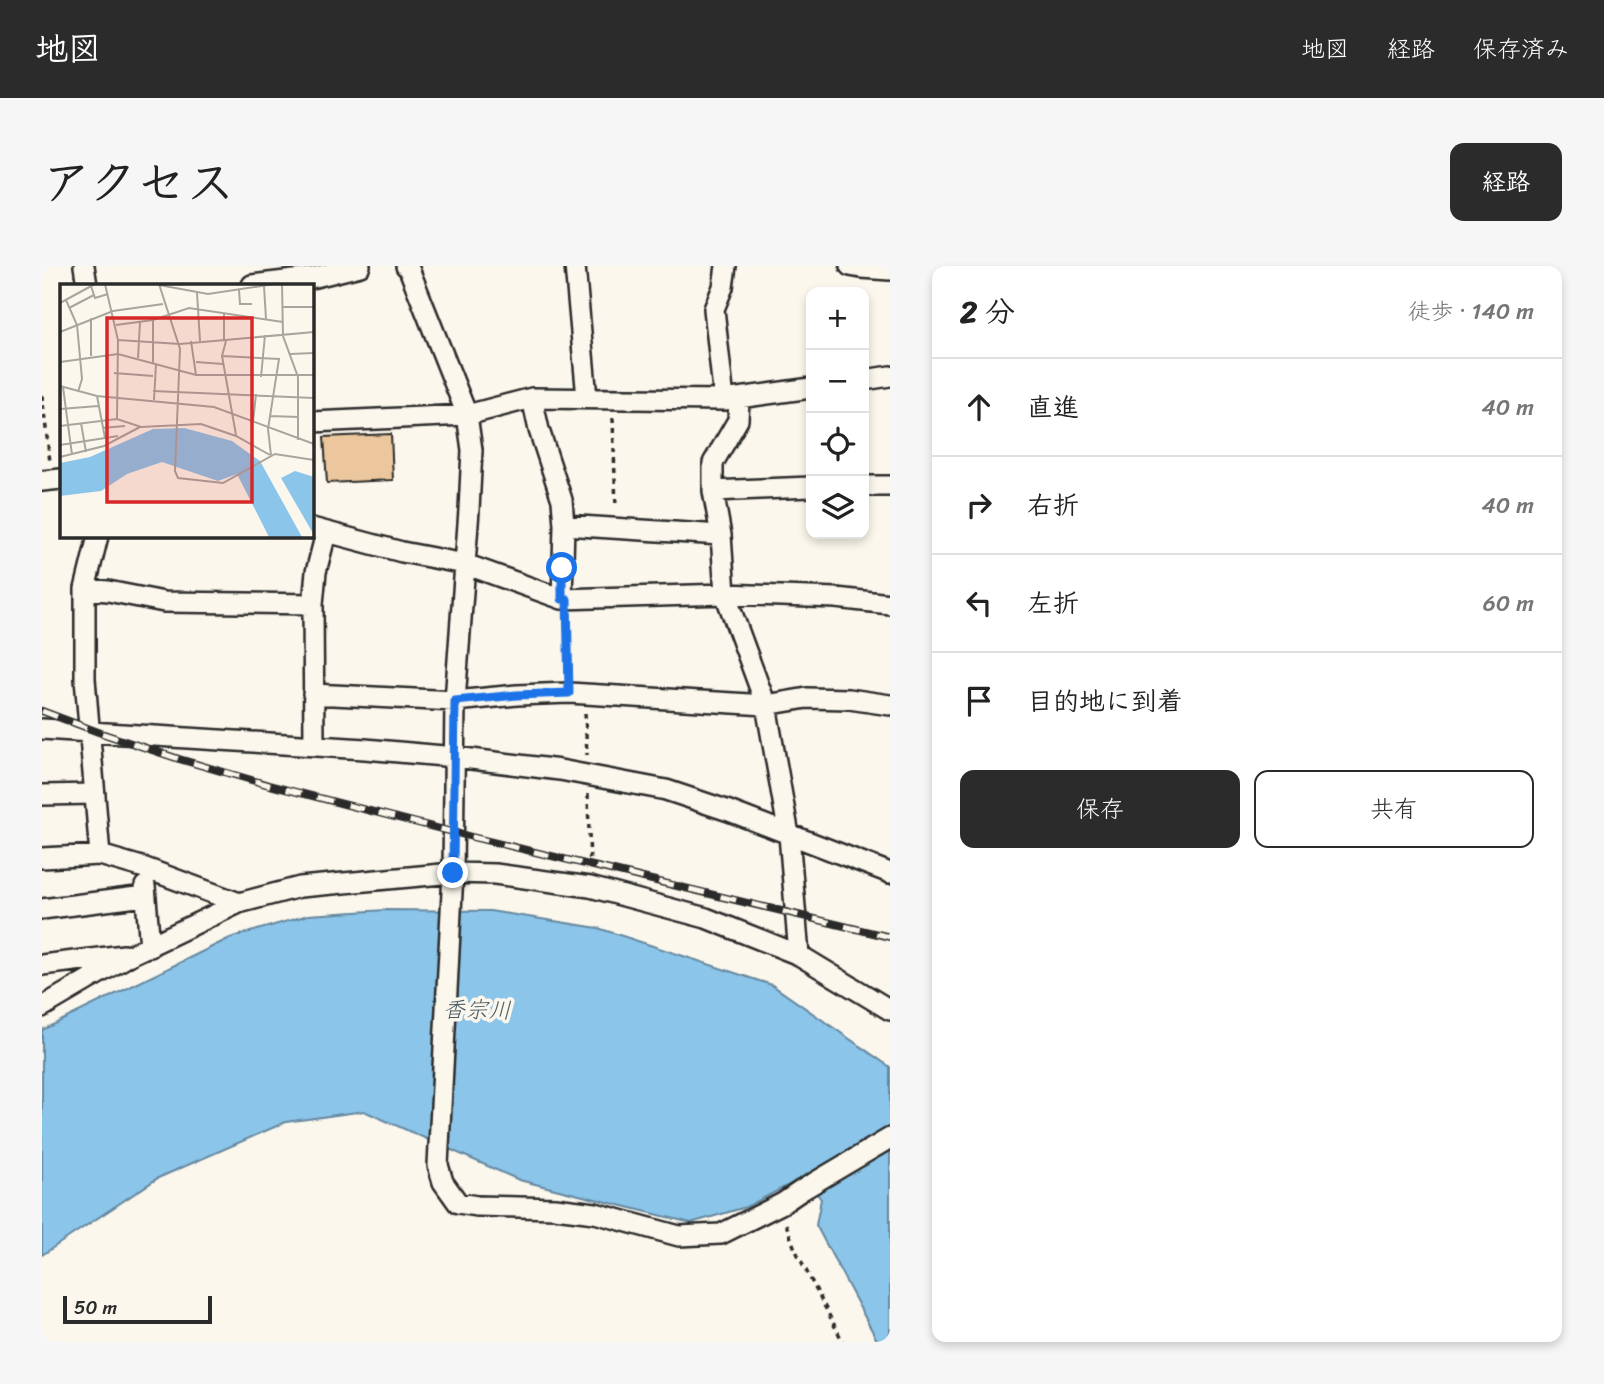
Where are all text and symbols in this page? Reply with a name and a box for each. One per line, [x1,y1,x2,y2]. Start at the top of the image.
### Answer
text: 地図 [35,20,101,78]
text: 地図 [1301,28,1349,70]
text: 経路 [1387,28,1435,70]
text: 保存済み [1473,28,1569,70]
text: アクセス [42,139,235,226]
button: 経路 [1450,143,1562,221]
inset map [60,284,313,537]
text: 2 分 [960,285,1015,339]
map controls [806,287,869,539]
button: + [806,287,869,350]
text: 徒歩 · 140 m [1407,291,1534,332]
button: − [806,350,869,413]
text: 直進 [1027,384,1079,430]
text: 40 m [1481,387,1534,428]
icon: ahead [960,388,998,426]
button: locate [806,413,869,476]
button: layers [806,476,869,539]
text: 右折 [1027,482,1079,528]
text: 40 m [1481,485,1534,526]
icon: right [960,486,998,524]
route start [546,552,577,583]
text: 左折 [1027,580,1079,626]
text: 60 m [1483,583,1534,624]
icon: left [960,584,998,622]
text: 目的地に到着 [1027,678,1183,724]
icon: arrive [960,682,998,720]
button: 保存 [960,770,1240,848]
button: 共有 [1254,770,1534,848]
route end [437,857,468,888]
water label: 香宗川 [442,989,512,1031]
text: 50 m [74,1291,117,1324]
scale bar [63,1293,212,1325]

